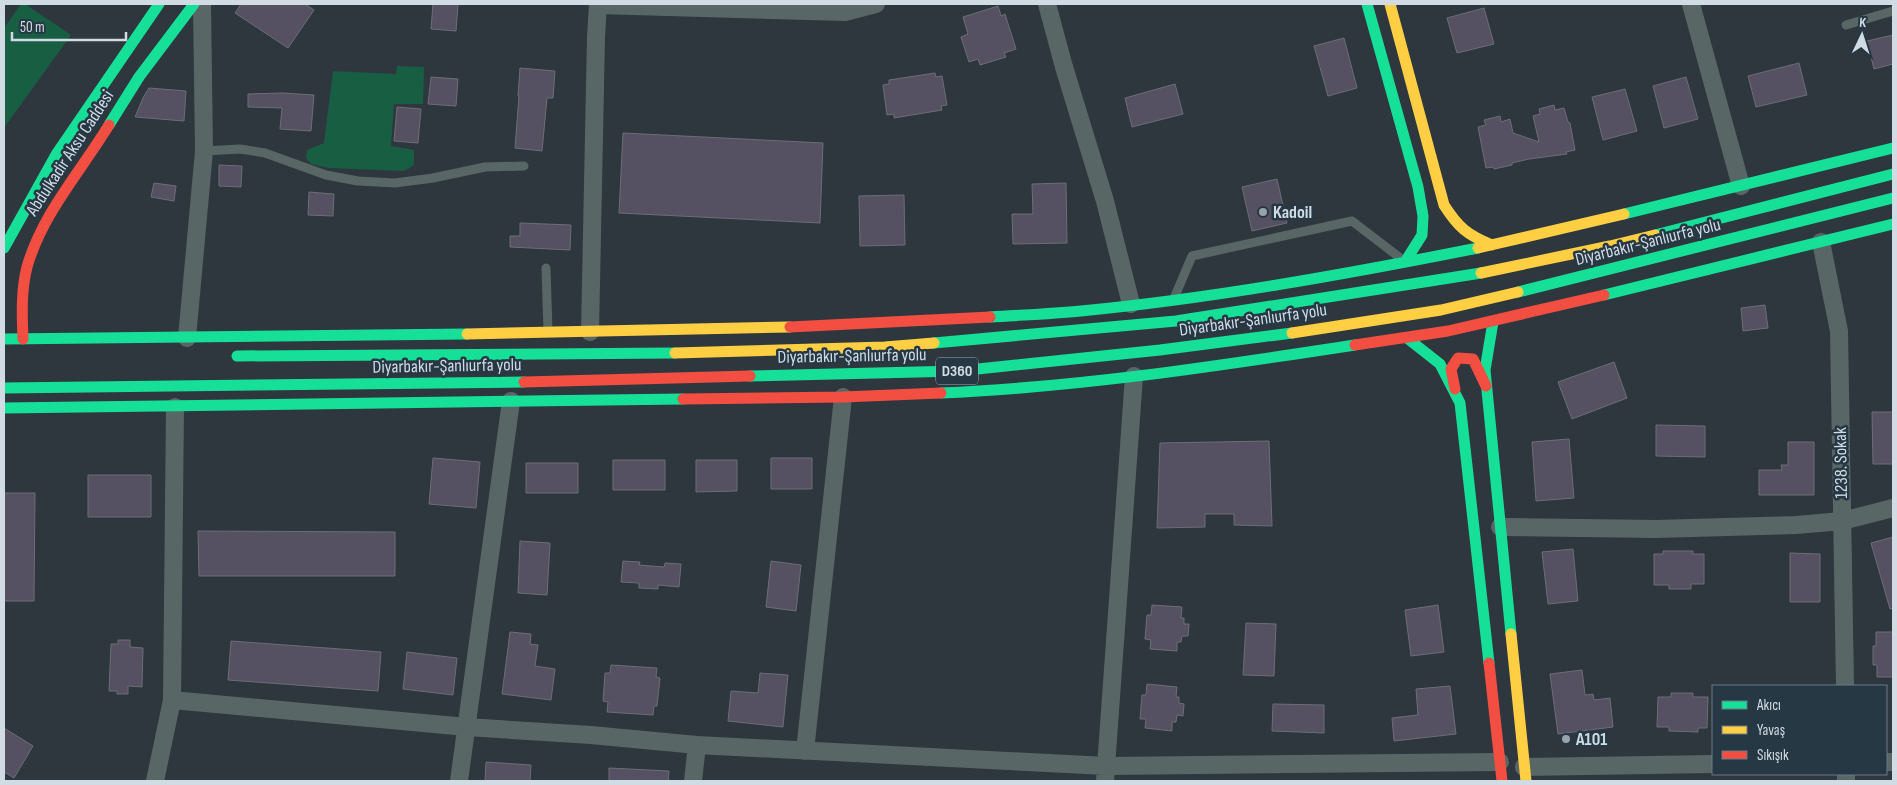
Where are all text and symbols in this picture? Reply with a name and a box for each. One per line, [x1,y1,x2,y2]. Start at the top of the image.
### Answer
scale bar [12,10,126,42]
north arrow [1837,10,1887,60]
text: K [1859,14,1867,31]
text: 50 m [20,18,45,37]
street label: Abdulkadir Aksu Caddesi [21,86,118,220]
place label: Kadoil [1273,202,1312,223]
marker: Kadoil [1257,206,1269,218]
street label: Diyarbakır-Şanlıurfa yolu [1573,214,1723,270]
street label: Diyarbakır-Şanlıurfa yolu [1178,299,1328,341]
street label: Diyarbakır-Şanlıurfa yolu [777,344,927,368]
street label: Diyarbakır-Şanlıurfa yolu [372,354,522,378]
road number: D360 [936,358,978,384]
street label: 1238. Sokak [1830,427,1852,499]
legend [1712,685,1887,775]
text: Akıcı [1756,696,1781,715]
text: Yavaş [1757,721,1785,740]
place label: A101 [1575,729,1607,750]
marker: A101 [1560,733,1572,745]
text: Sıkışık [1757,746,1789,765]

